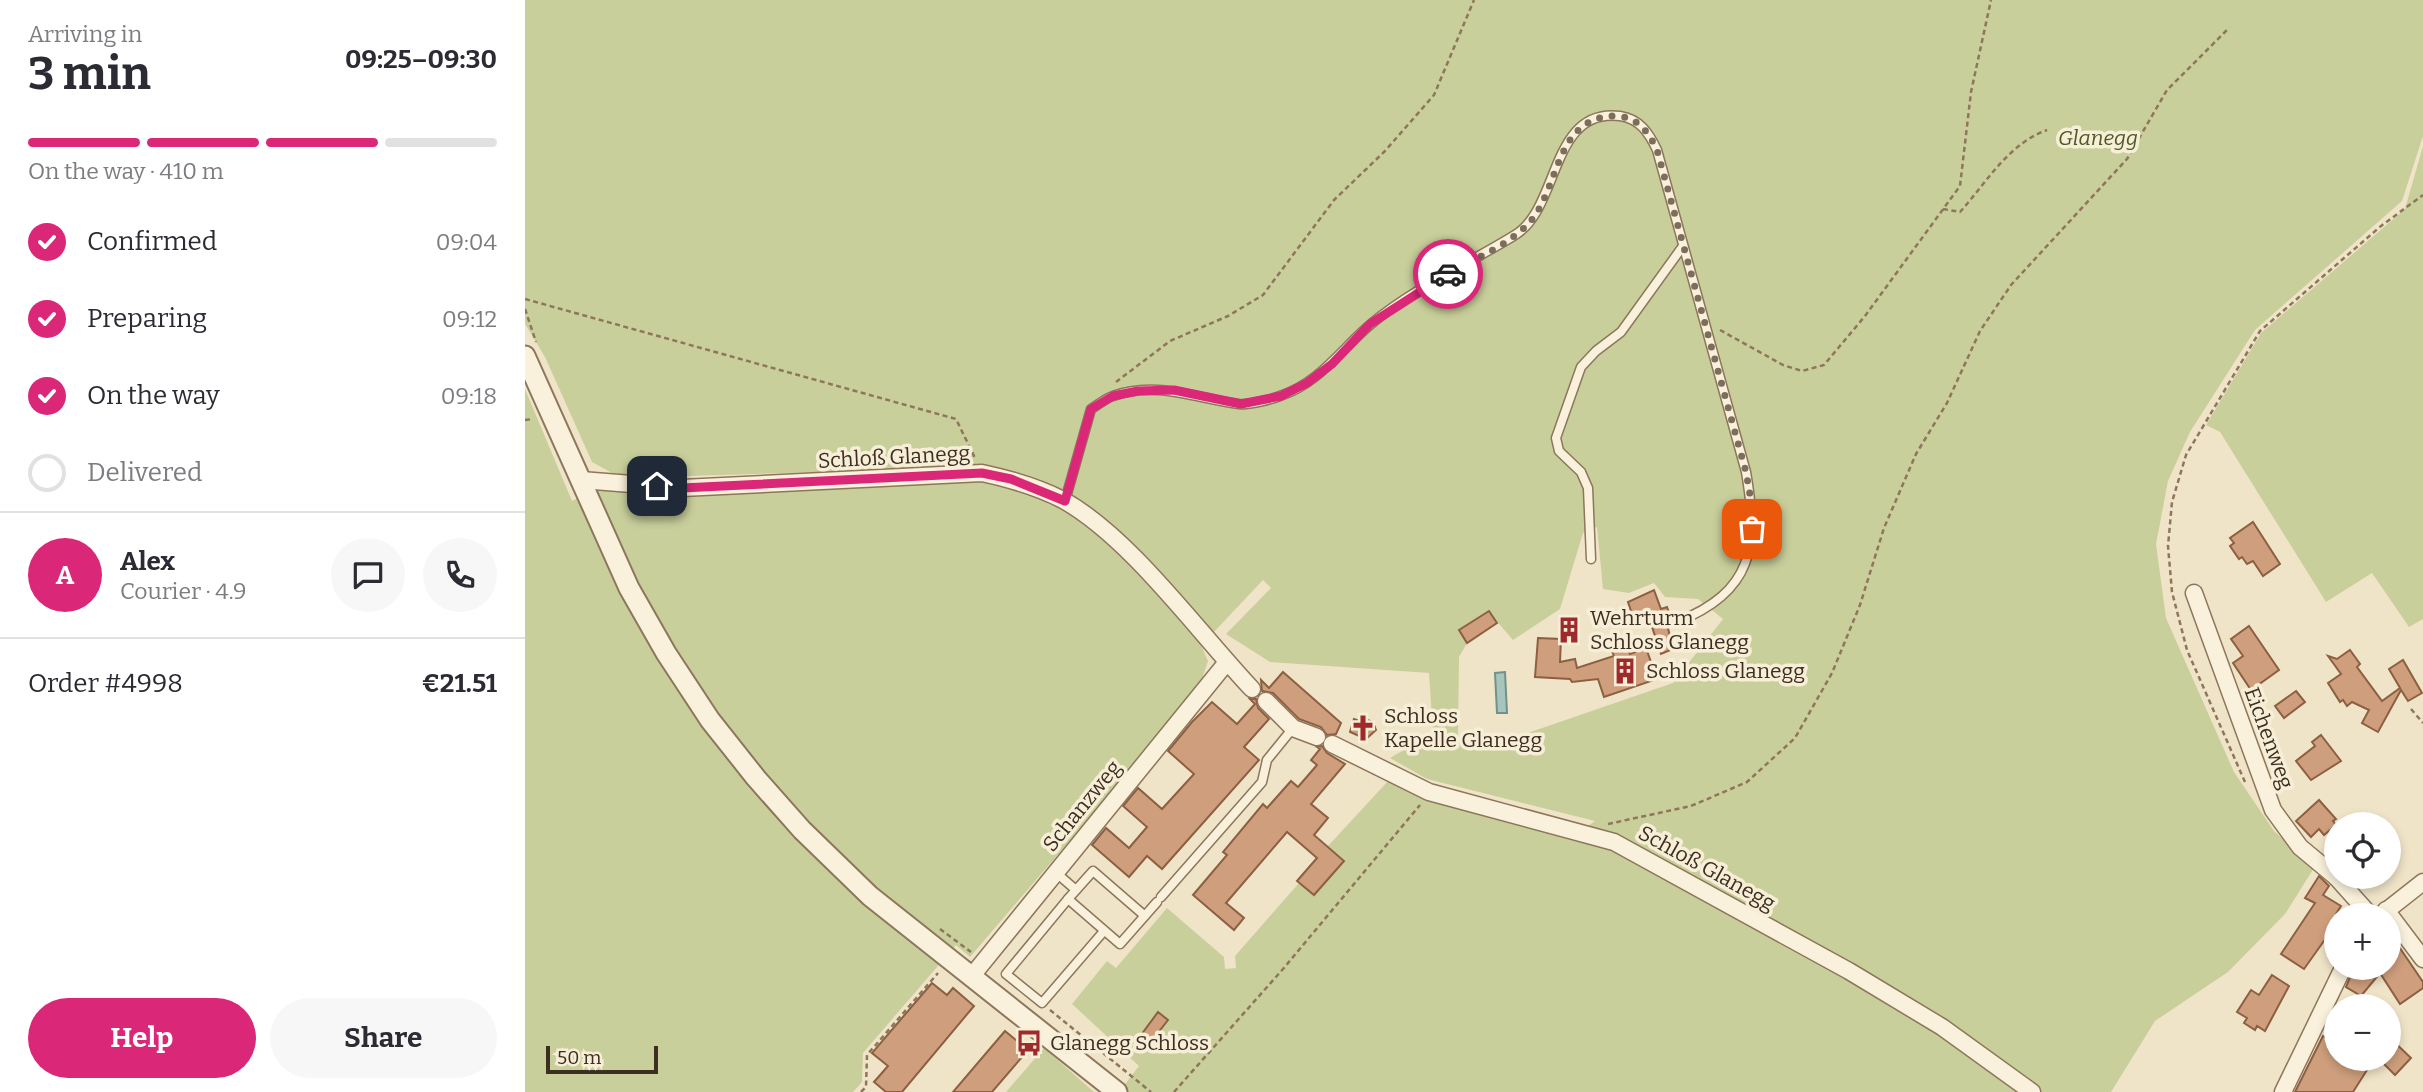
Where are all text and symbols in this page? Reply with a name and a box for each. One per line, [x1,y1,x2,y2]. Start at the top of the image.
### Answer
text: Arriving in [28,20,142,48]
text: 09:25–09:30 [345,44,497,75]
text: 3 min [28,46,151,101]
park label: Glanegg [2058,125,2138,151]
text: On the way · 410 m [28,157,224,185]
icon: check [28,223,66,261]
text: Confirmed [87,226,217,257]
text: 09:04 [436,228,497,256]
courier [1413,239,1483,309]
icon: car [1429,255,1467,293]
icon: check [28,300,66,338]
text: Preparing [87,303,207,334]
text: 09:12 [442,305,497,333]
icon: check [28,377,66,415]
text: On the way [87,380,220,411]
text: 09:18 [441,382,497,410]
street label: Schloß Glanegg [817,440,971,474]
pin [627,456,687,516]
text: Delivered [87,457,202,488]
icon: home [638,467,676,505]
pin [1722,499,1782,559]
icon: bag [1733,510,1771,548]
button: chat [331,538,405,612]
button: phone [423,538,497,612]
text: Alex [120,546,175,577]
text: A [56,560,74,591]
text: Courier · 4.9 [120,577,247,605]
place label: Wehrturm Schloss Glanegg [1590,605,1749,655]
building icon: Wehrturm Schloss Glanegg [1554,615,1584,645]
building icon: Schloss Glanegg [1610,656,1640,686]
place label: Schloss Glanegg [1646,658,1805,684]
text: Order #4998 [28,668,183,699]
text: €21.51 [422,668,497,699]
street label: Eichenweg [2239,684,2300,793]
place label: Schloss Kapelle Glanegg [1384,703,1542,753]
church icon: Schloss Kapelle Glanegg [1348,713,1378,743]
street label: Schanzweg [1037,755,1127,857]
map controls [2324,812,2401,1071]
button: locate [2324,812,2401,889]
street label: Schloß Glanegg [1634,820,1780,916]
button: + [2324,903,2401,980]
button: − [2324,994,2401,1071]
button: Help [28,998,256,1078]
button: Share [270,998,497,1078]
bus stop icon: Glanegg Schloss [1014,1028,1044,1058]
place label: Glanegg Schloss [1050,1030,1209,1056]
scale bar [546,1043,658,1075]
text: 50 m [557,1046,601,1069]

